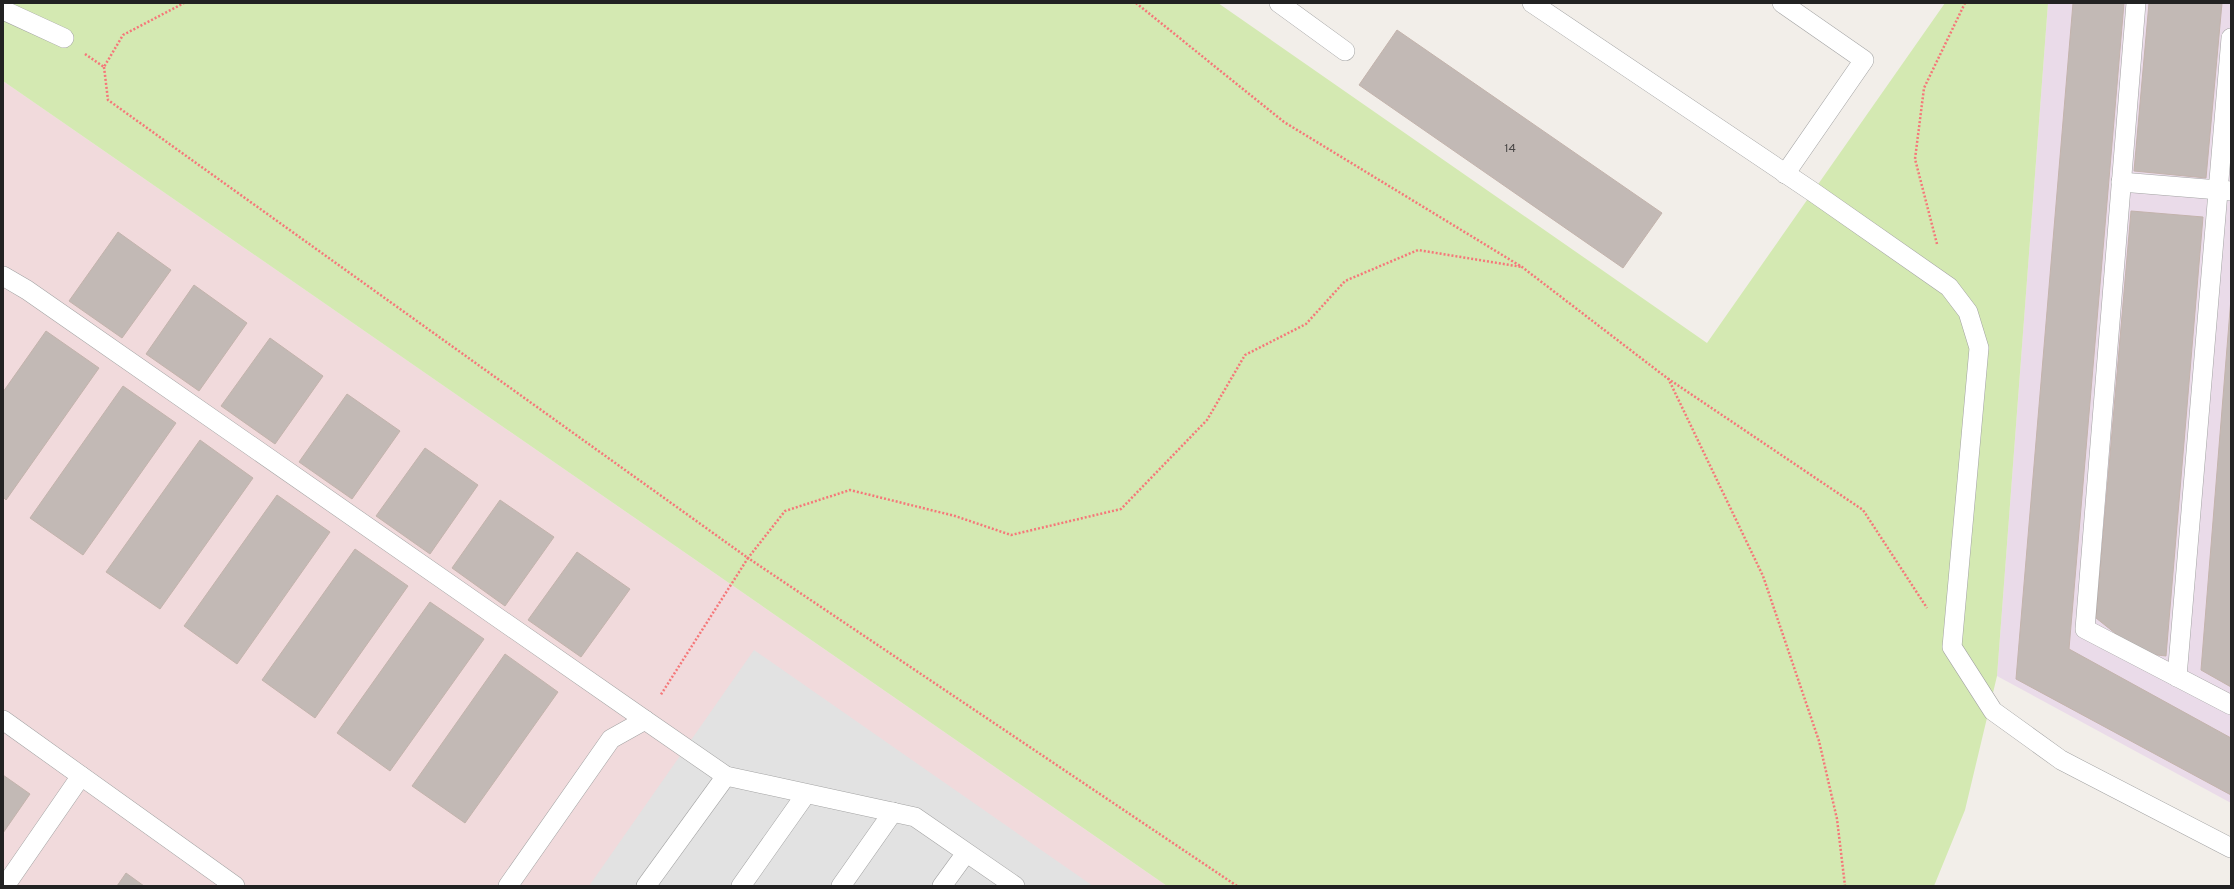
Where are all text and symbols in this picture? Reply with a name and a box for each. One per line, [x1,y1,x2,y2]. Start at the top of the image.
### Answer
house number: 14 [1504,141,1516,157]

